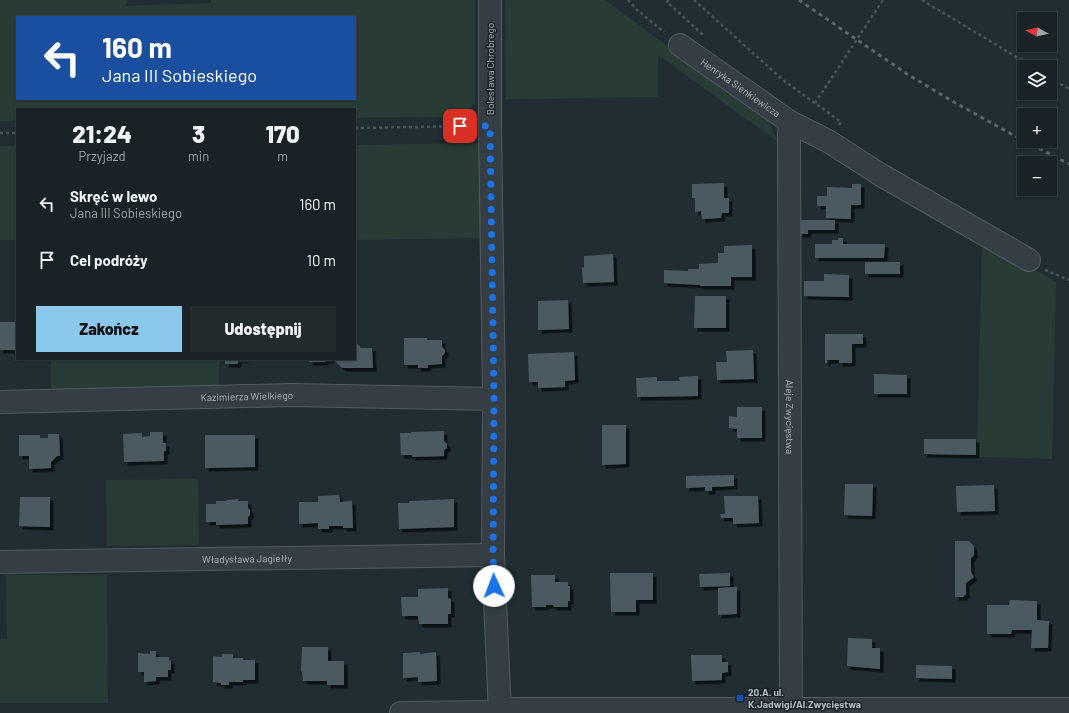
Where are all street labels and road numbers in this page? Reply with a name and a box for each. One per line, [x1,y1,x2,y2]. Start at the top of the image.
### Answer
street label: Bolesława Chrobrego [484,23,496,115]
street label: Henryka Sienkiewicza [699,55,783,119]
street label: Aleje Zwycięstwa [784,380,796,454]
street label: Kazimierza Wielkiego [201,389,293,403]
street label: Władysława Jagiełły [202,552,293,565]

